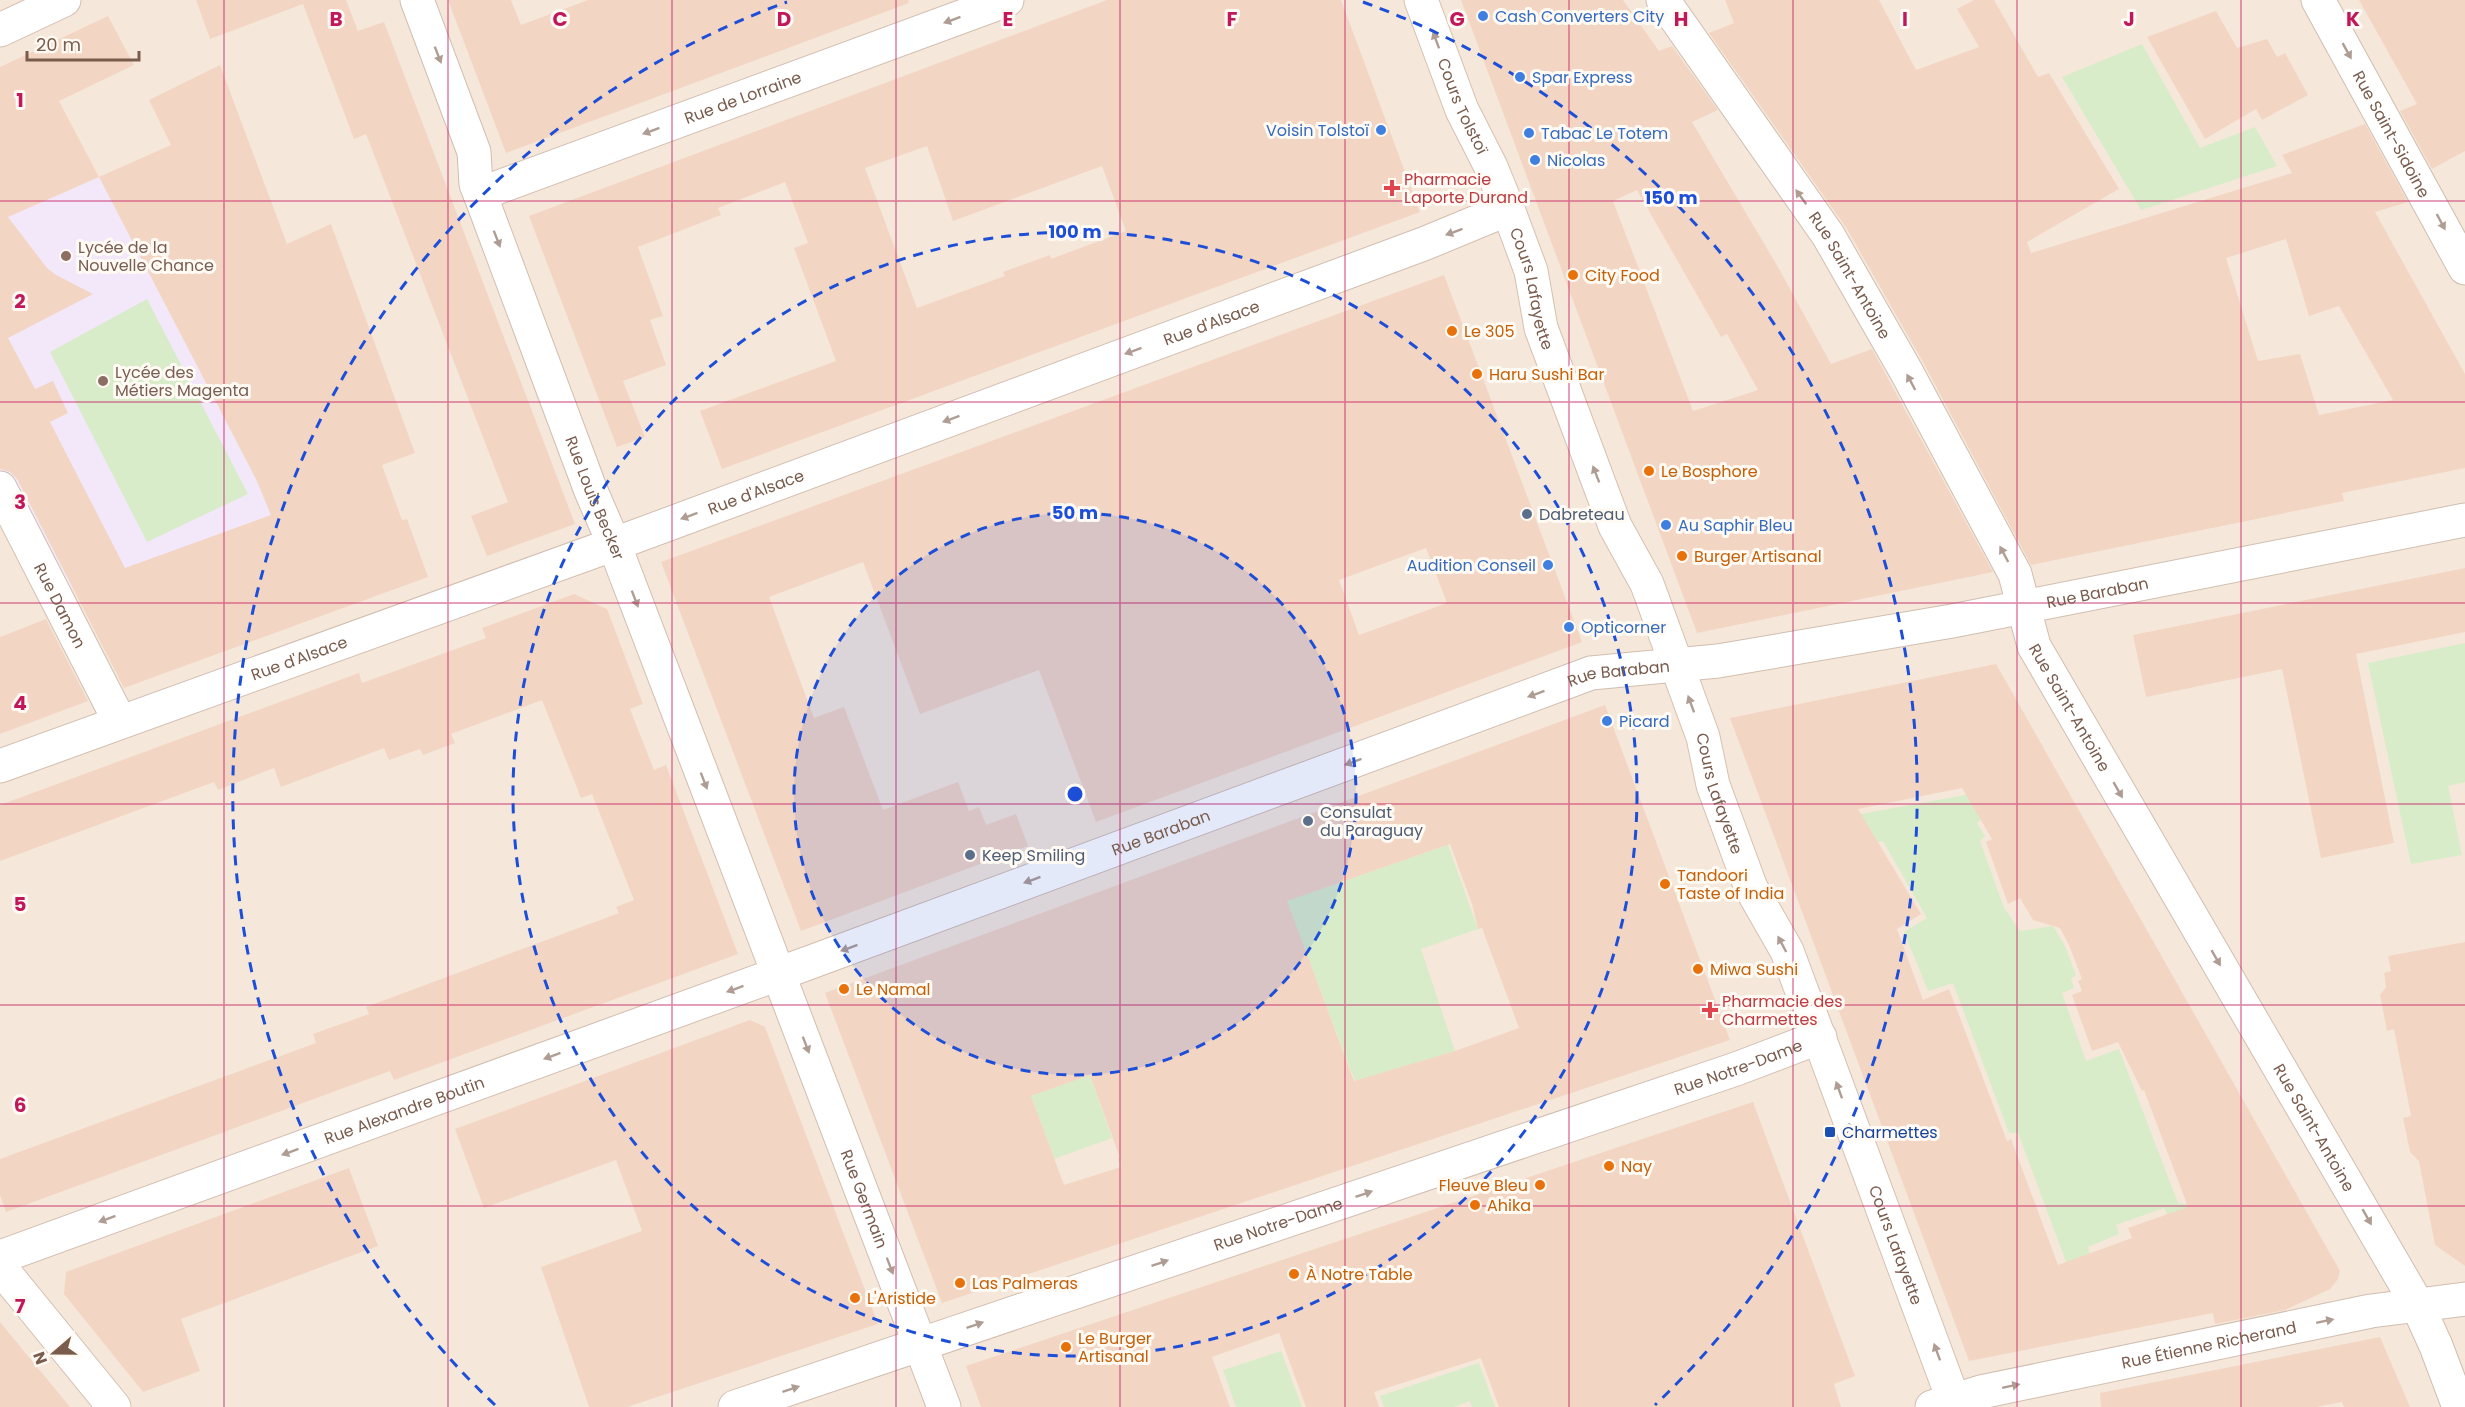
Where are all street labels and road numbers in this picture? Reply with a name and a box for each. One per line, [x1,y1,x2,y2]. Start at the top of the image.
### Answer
street label: Cours Tolstoï [1432,55,1494,159]
street label: Rue de Lorraine [681,65,805,129]
street label: Rue Saint-Sidoine [2347,66,2436,202]
street label: Rue Saint-Antoine [1803,207,1897,343]
street label: Cours Lafayette [1504,224,1560,353]
street label: Rue d'Alsace [1160,294,1263,351]
street label: Rue Louis Becker [560,433,630,563]
street label: Rue d'Alsace [704,463,807,520]
street label: Rue Damon [29,559,92,652]
street label: Rue Baraban [2044,571,2150,614]
street label: Rue d'Alsace [248,630,351,686]
street label: Rue Saint-Antoine [2024,639,2116,776]
street label: Rue Baraban [1564,654,1671,692]
street label: Cours Lafayette [1691,731,1749,857]
street label: Rue Baraban [1108,804,1213,861]
street label: Rue Notre-Dame [1671,1033,1805,1101]
street label: Rue Saint-Antoine [2268,1059,2361,1196]
street label: Rue Alexandre Boutin [321,1070,487,1150]
street label: Rue Germain [835,1146,894,1251]
street label: Cours Lafayette [1863,1182,1929,1308]
street label: Rue Notre-Dame [1210,1191,1345,1256]
street label: Rue Étienne Richerand [2119,1315,2298,1374]

